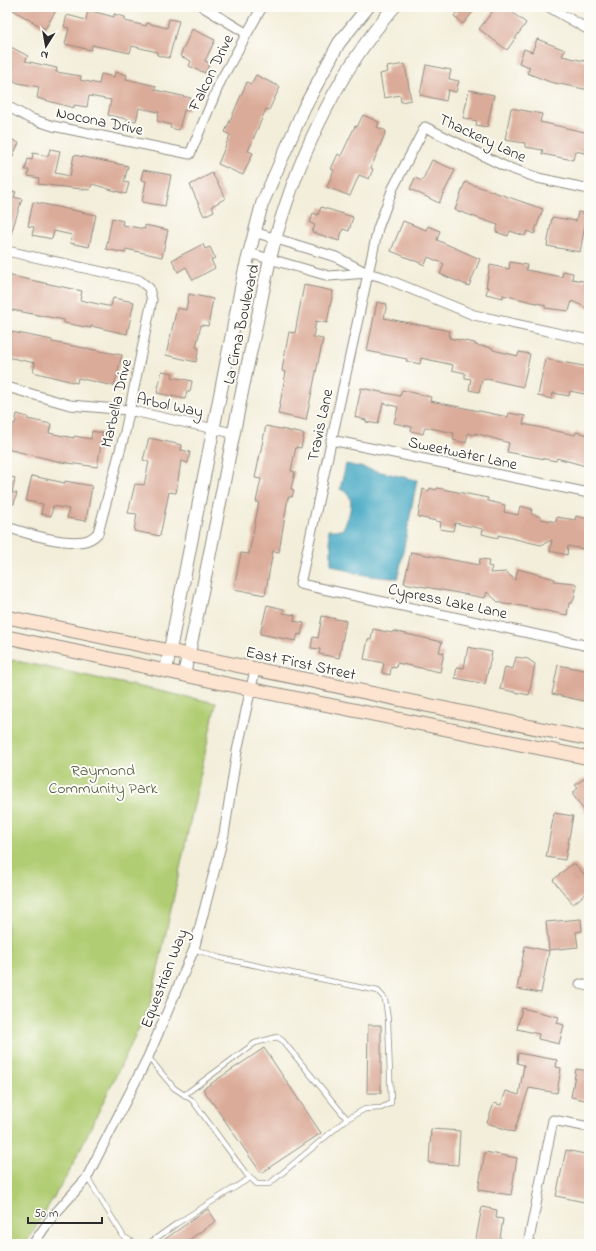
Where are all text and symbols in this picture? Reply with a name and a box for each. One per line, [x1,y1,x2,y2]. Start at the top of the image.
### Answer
north arrow [26,26,66,66]
street label: Falcon Drive [183,30,241,116]
text: N [39,46,49,63]
street label: Nocona Drive [54,101,146,143]
street label: Thackery Lane [434,108,531,170]
street label: La Cima Boulevard [218,262,266,387]
street label: Marbella Drive [95,356,139,450]
street label: Travis Lane [302,386,341,464]
street label: Arbol Way [134,387,205,425]
street label: Sweetwater Lane [406,431,520,477]
street label: Cypress Lake Lane [386,578,510,626]
street label: East First Street [243,641,358,687]
park label: Raymond Community Park [49,759,158,801]
street label: Equestrian Way [135,926,195,1032]
scale bar [28,1199,102,1225]
text: 50 m [34,1205,58,1223]

